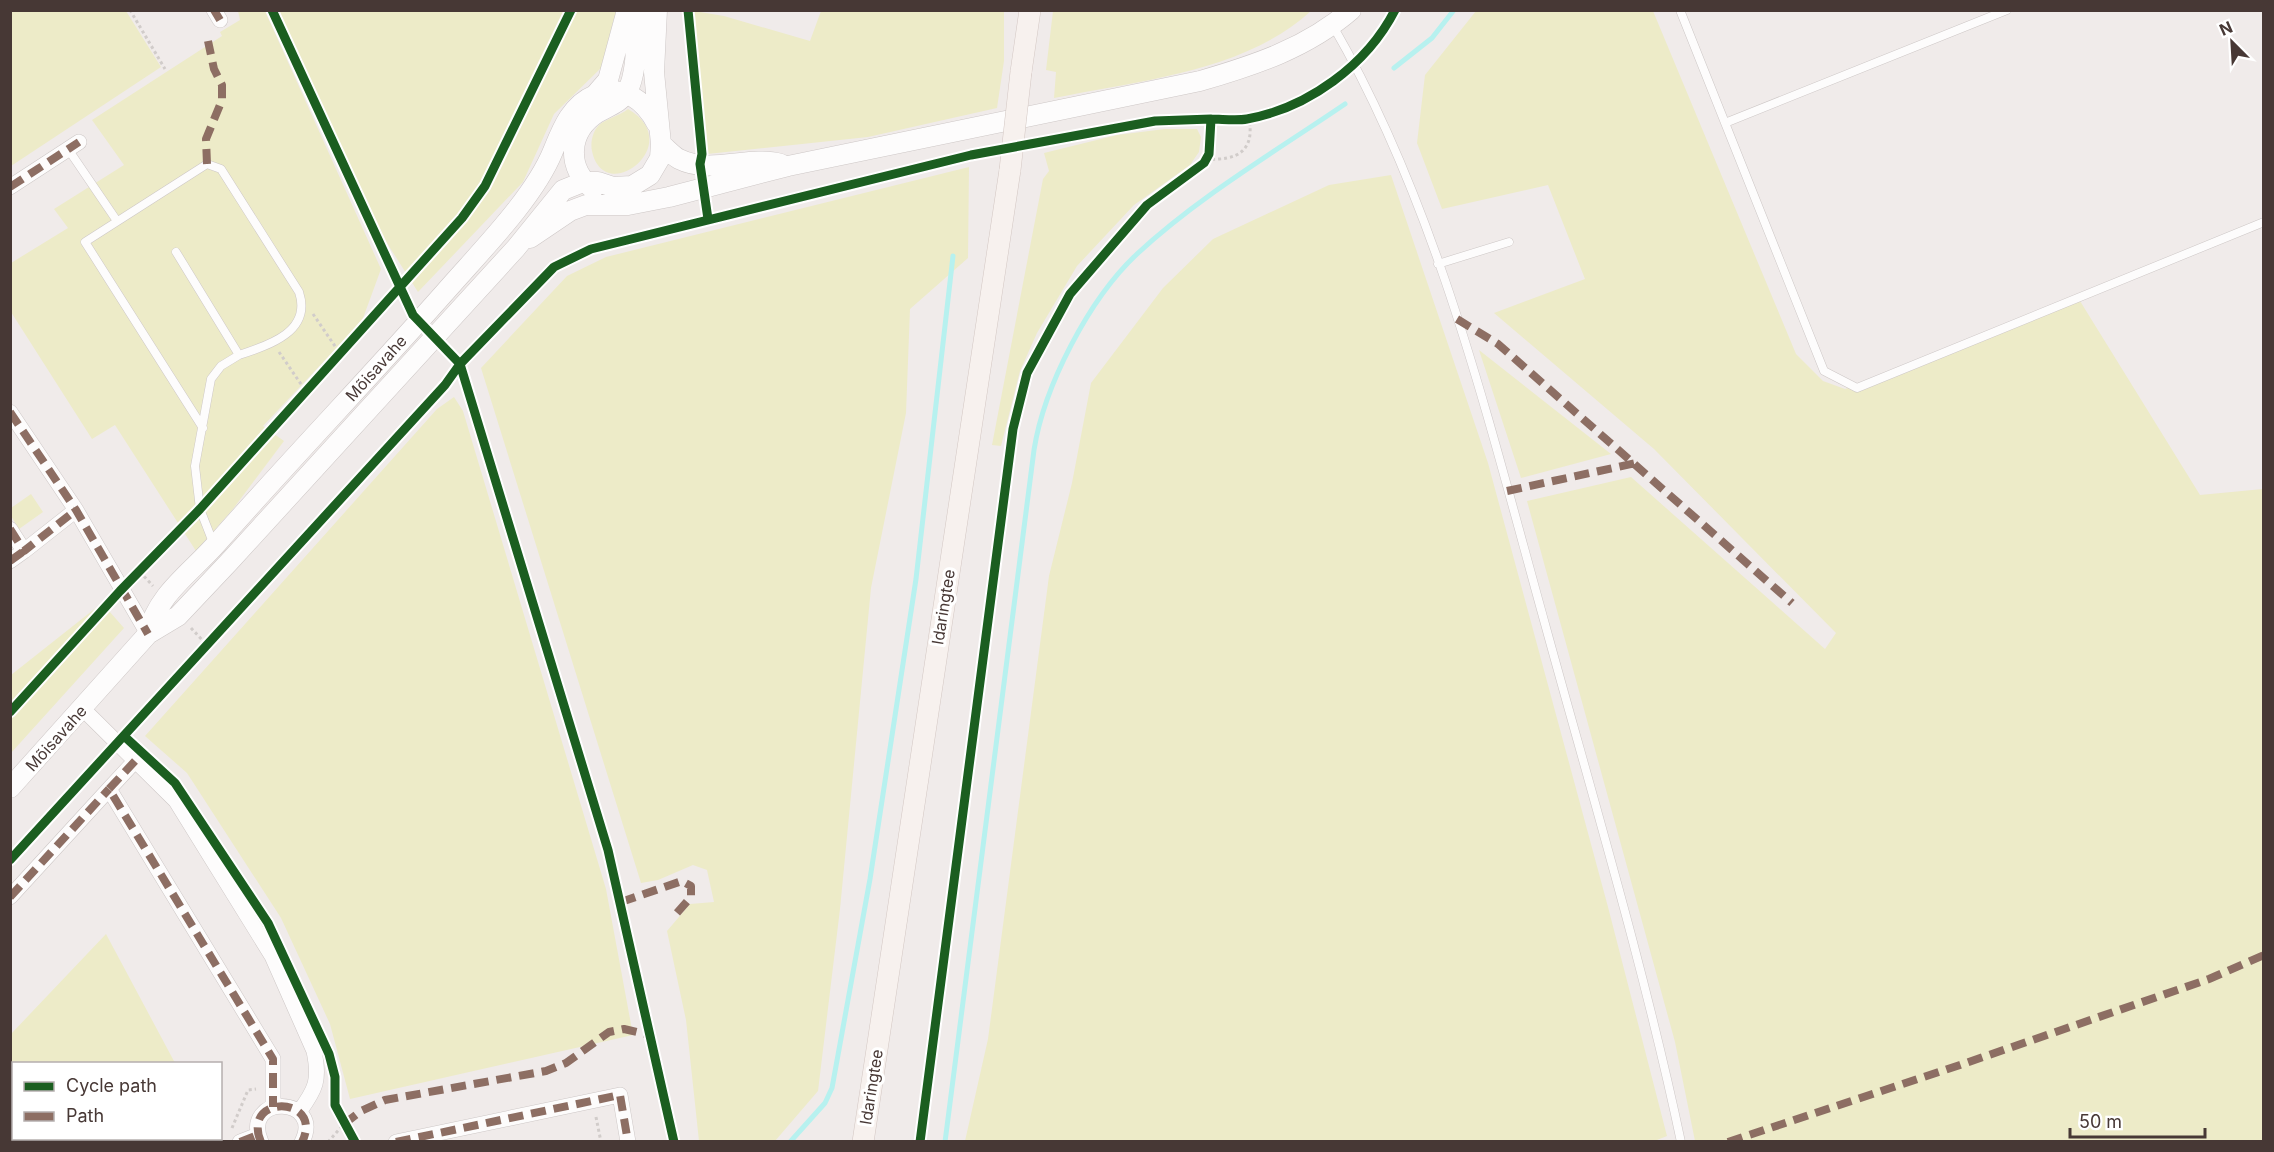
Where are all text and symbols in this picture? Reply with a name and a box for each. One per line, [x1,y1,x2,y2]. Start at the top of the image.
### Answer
north arrow [2202,12,2262,72]
text: N [2216,17,2236,40]
street label: Mõisavahe [341,331,411,405]
street label: Idaringtee [927,568,959,646]
street label: Mõisavahe [21,701,91,775]
street label: Idaringtee [855,1048,887,1126]
legend [12,1062,222,1140]
text: Cycle path [66,1075,157,1096]
scale bar [2070,1101,2205,1139]
text: Path [66,1105,104,1126]
text: 50 m [2079,1111,2122,1132]

